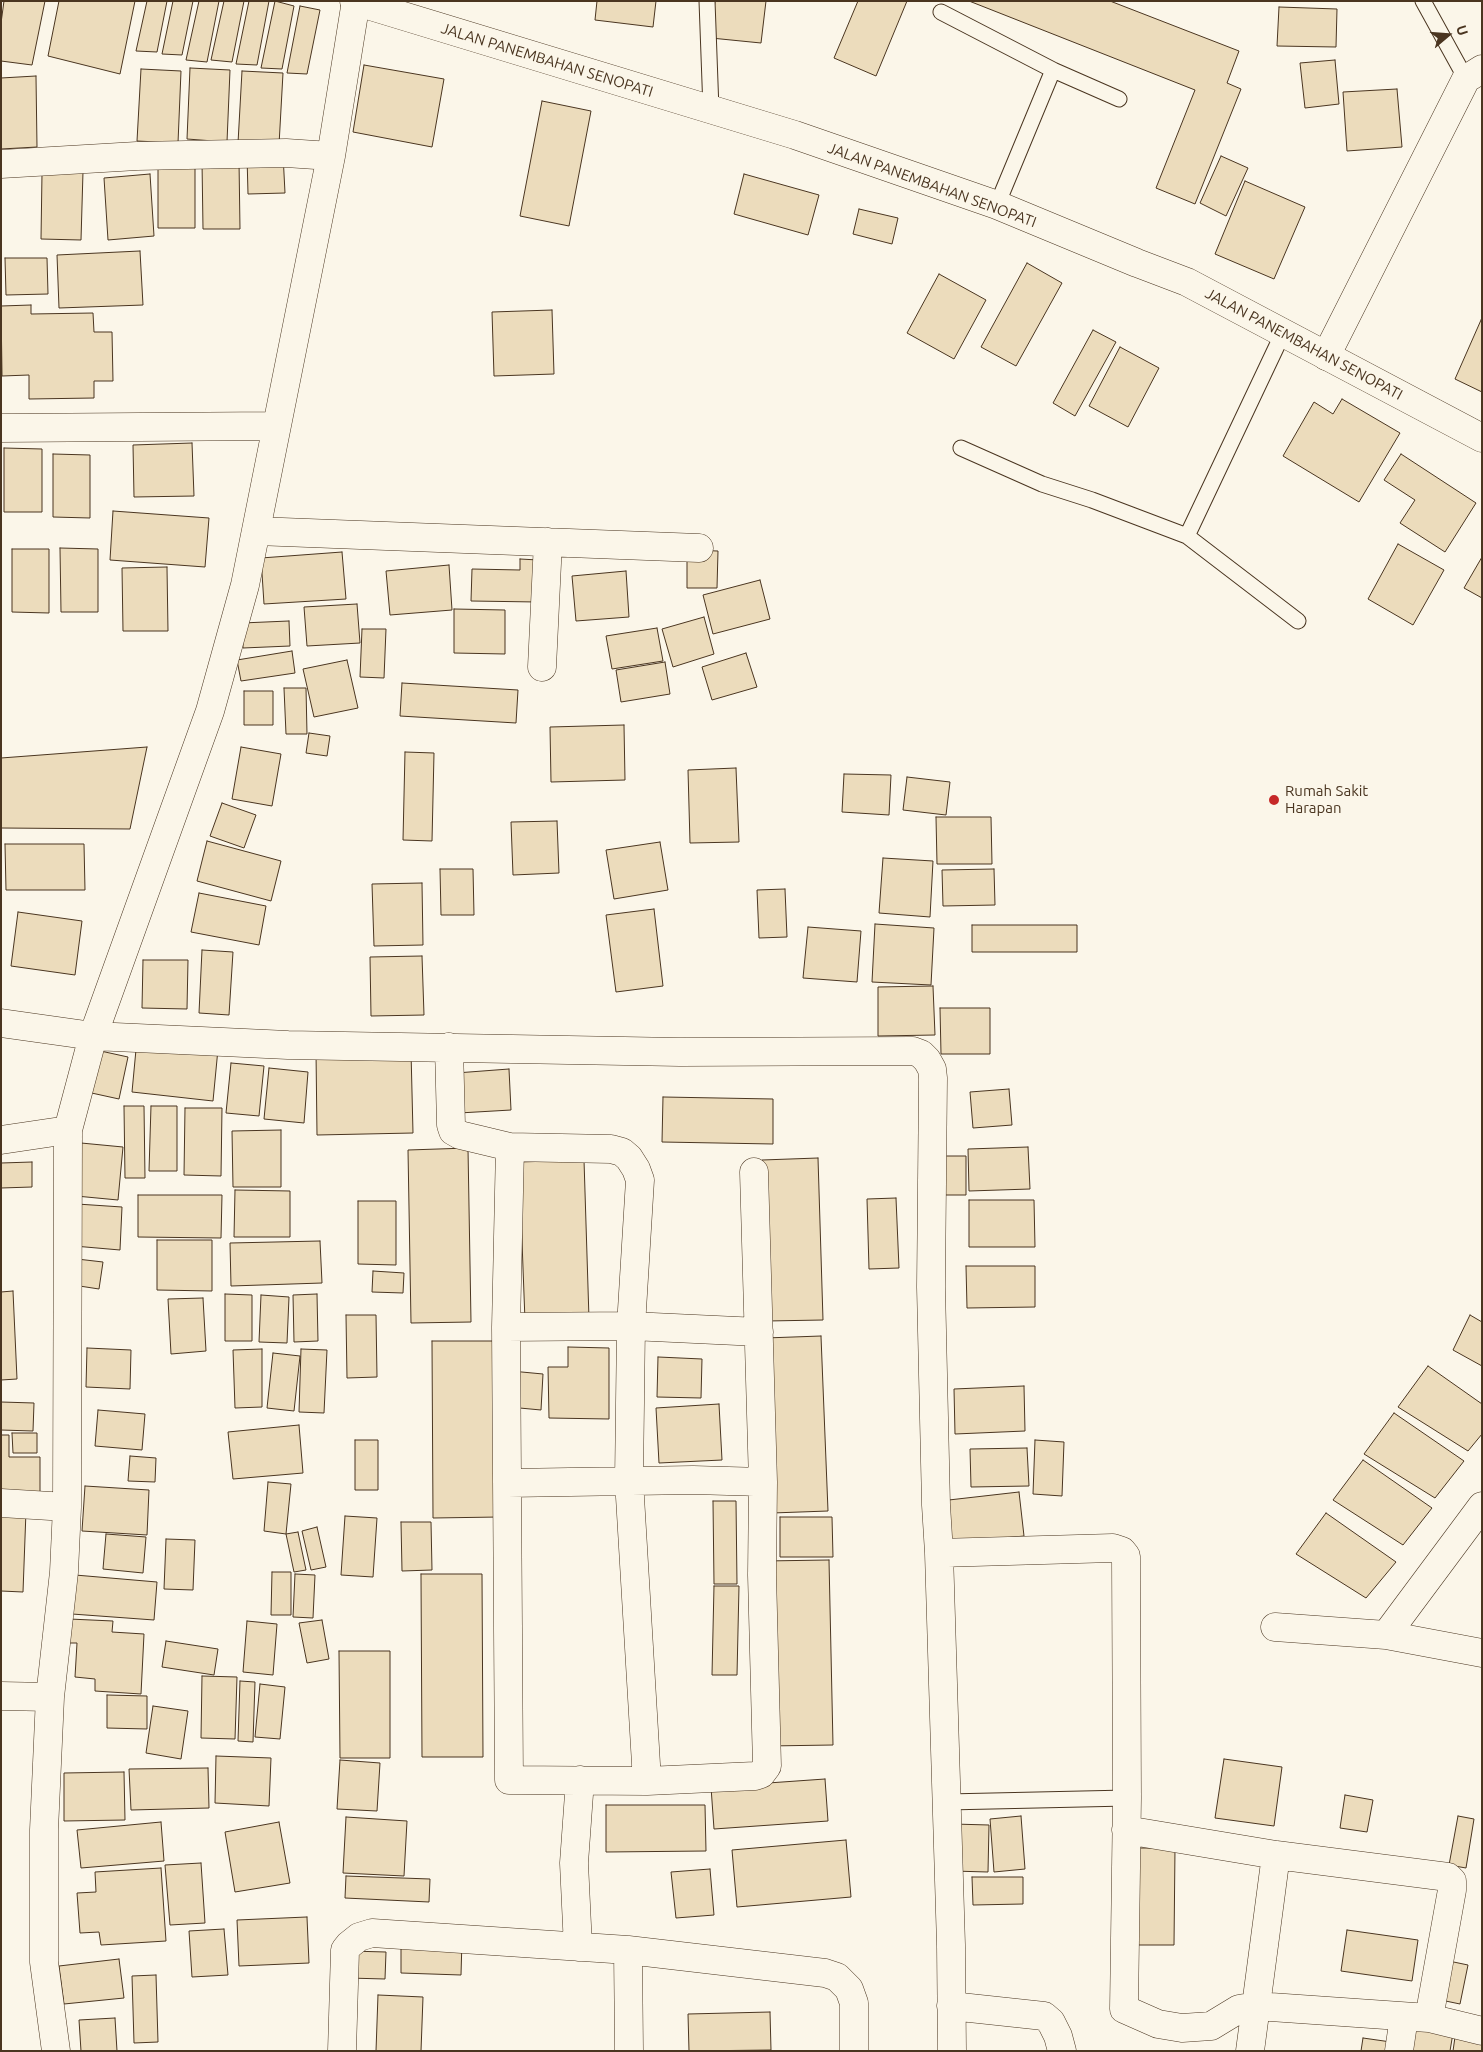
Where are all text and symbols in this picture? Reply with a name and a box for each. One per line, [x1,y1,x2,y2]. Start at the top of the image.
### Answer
north arrow [1423,10,1473,60]
street label: JALAN PANEMBAHAN SENOPATI [439,19,655,101]
text: U [1453,23,1471,38]
street label: JALAN PANEMBAHAN SENOPATI [825,139,1039,231]
street label: JALAN PANEMBAHAN SENOPATI [1202,284,1406,404]
place label: Rumah Sakit Harapan [1285,782,1368,817]
marker: Rumah Sakit Harapan [1267,793,1281,807]

